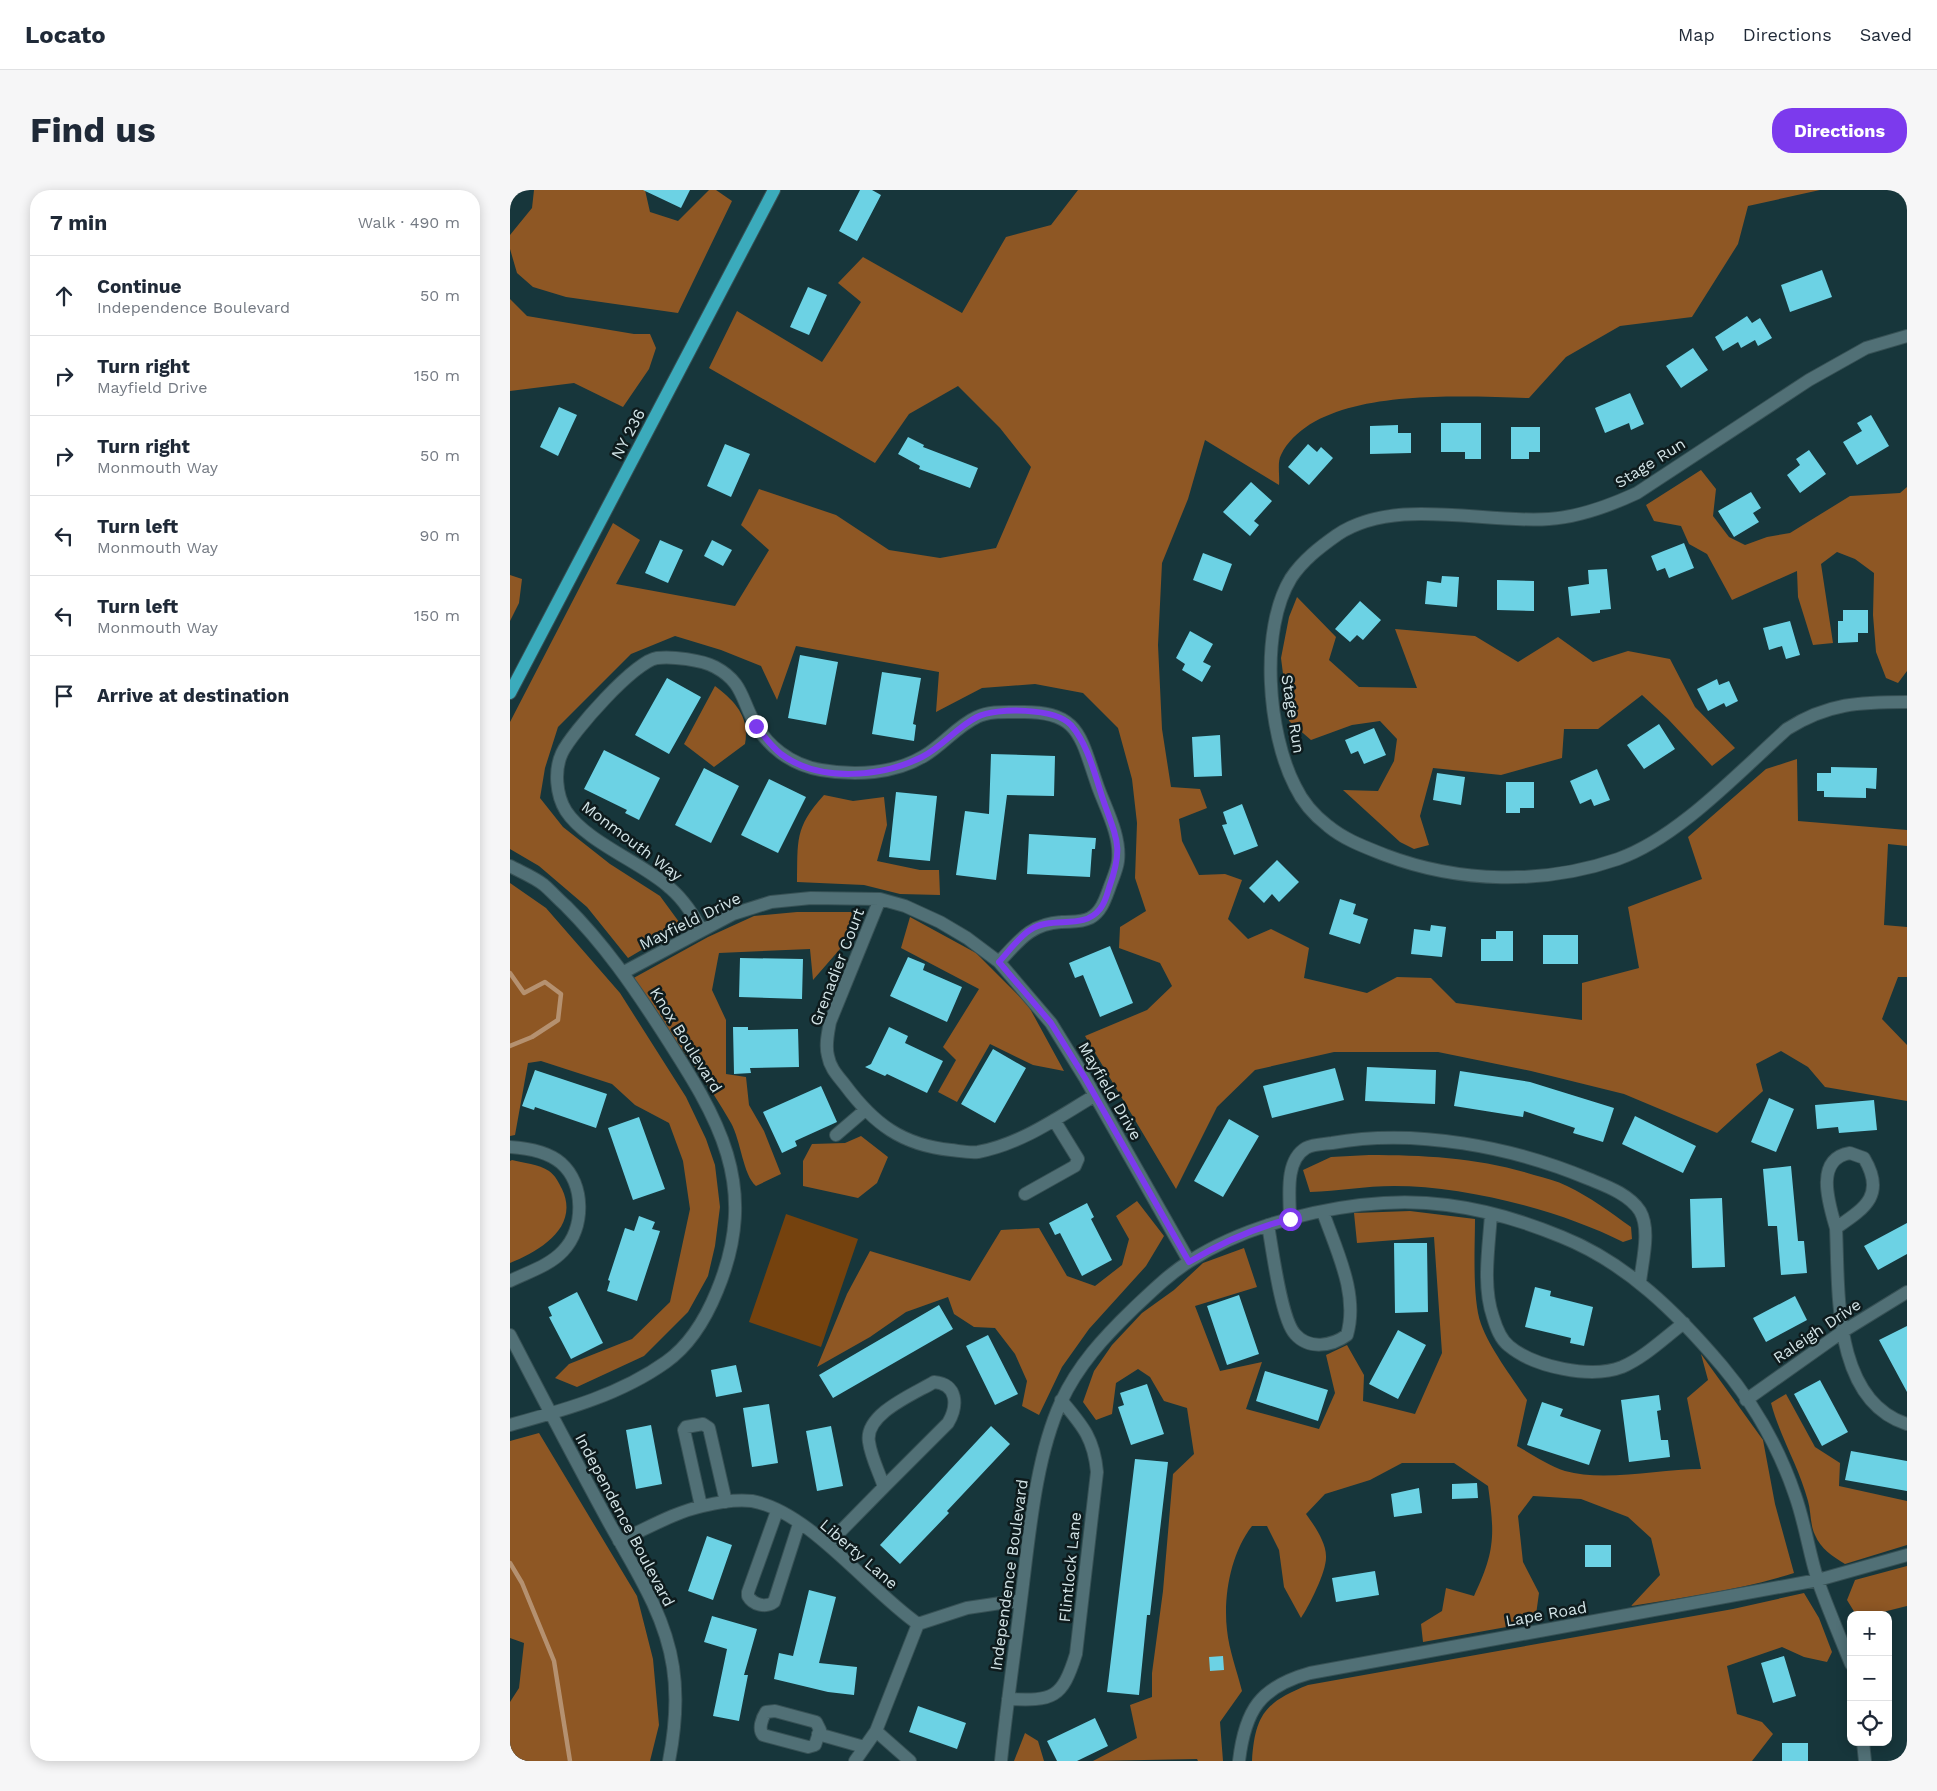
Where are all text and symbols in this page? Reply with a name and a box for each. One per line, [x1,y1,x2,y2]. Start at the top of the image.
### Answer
text: Locato [25,21,106,49]
text: Map [1678,24,1715,45]
text: Directions [1743,24,1832,45]
text: Saved [1860,24,1912,45]
button: Directions [1772,108,1907,153]
text: Find us [30,109,156,151]
text: 7 min [50,210,107,235]
text: Walk · 490 m [358,213,460,232]
text: Continue [97,275,181,298]
icon: ahead [50,282,78,310]
text: 50 m [420,286,460,305]
text: Independence Boulevard [97,298,290,317]
text: Turn right [97,355,190,378]
icon: right [50,362,78,390]
text: 150 m [414,366,460,385]
text: Mayfield Drive [97,378,207,397]
street label: NY 236 [607,406,649,462]
street label: Stage Run [1611,434,1689,492]
text: Turn right [97,435,190,458]
icon: right [50,442,78,470]
text: 50 m [420,446,460,465]
text: Monmouth Way [97,458,218,477]
text: Turn left [97,515,178,538]
icon: left [50,522,78,550]
text: 90 m [419,526,460,545]
text: Monmouth Way [97,538,218,557]
text: Turn left [97,595,178,618]
icon: left [50,602,78,630]
text: 150 m [414,606,460,625]
text: Monmouth Way [97,618,218,637]
street label: Stage Run [1277,673,1309,755]
icon: arrive [50,682,78,710]
text: Arrive at destination [97,684,289,707]
route end [745,715,768,738]
street label: Monmouth Way [578,797,687,885]
street label: Mayfield Drive [636,888,744,954]
street label: Grenadier Court [806,905,868,1028]
street label: Knox Boulevard [646,984,726,1096]
street label: Mayfield Drive [1074,1038,1146,1144]
route start [1279,1208,1302,1231]
street label: Raleigh Drive [1770,1295,1864,1367]
street label: Independence Boulevard [571,1430,679,1610]
street label: Independence Boulevard [986,1478,1032,1672]
street label: Flintlock Lane [1055,1511,1085,1623]
street label: Liberty Lane [816,1515,902,1593]
street label: Lape Road [1504,1597,1588,1631]
map controls [1847,1611,1892,1746]
button: + [1847,1611,1892,1656]
button: − [1847,1656,1892,1701]
button: locate [1847,1701,1892,1746]

